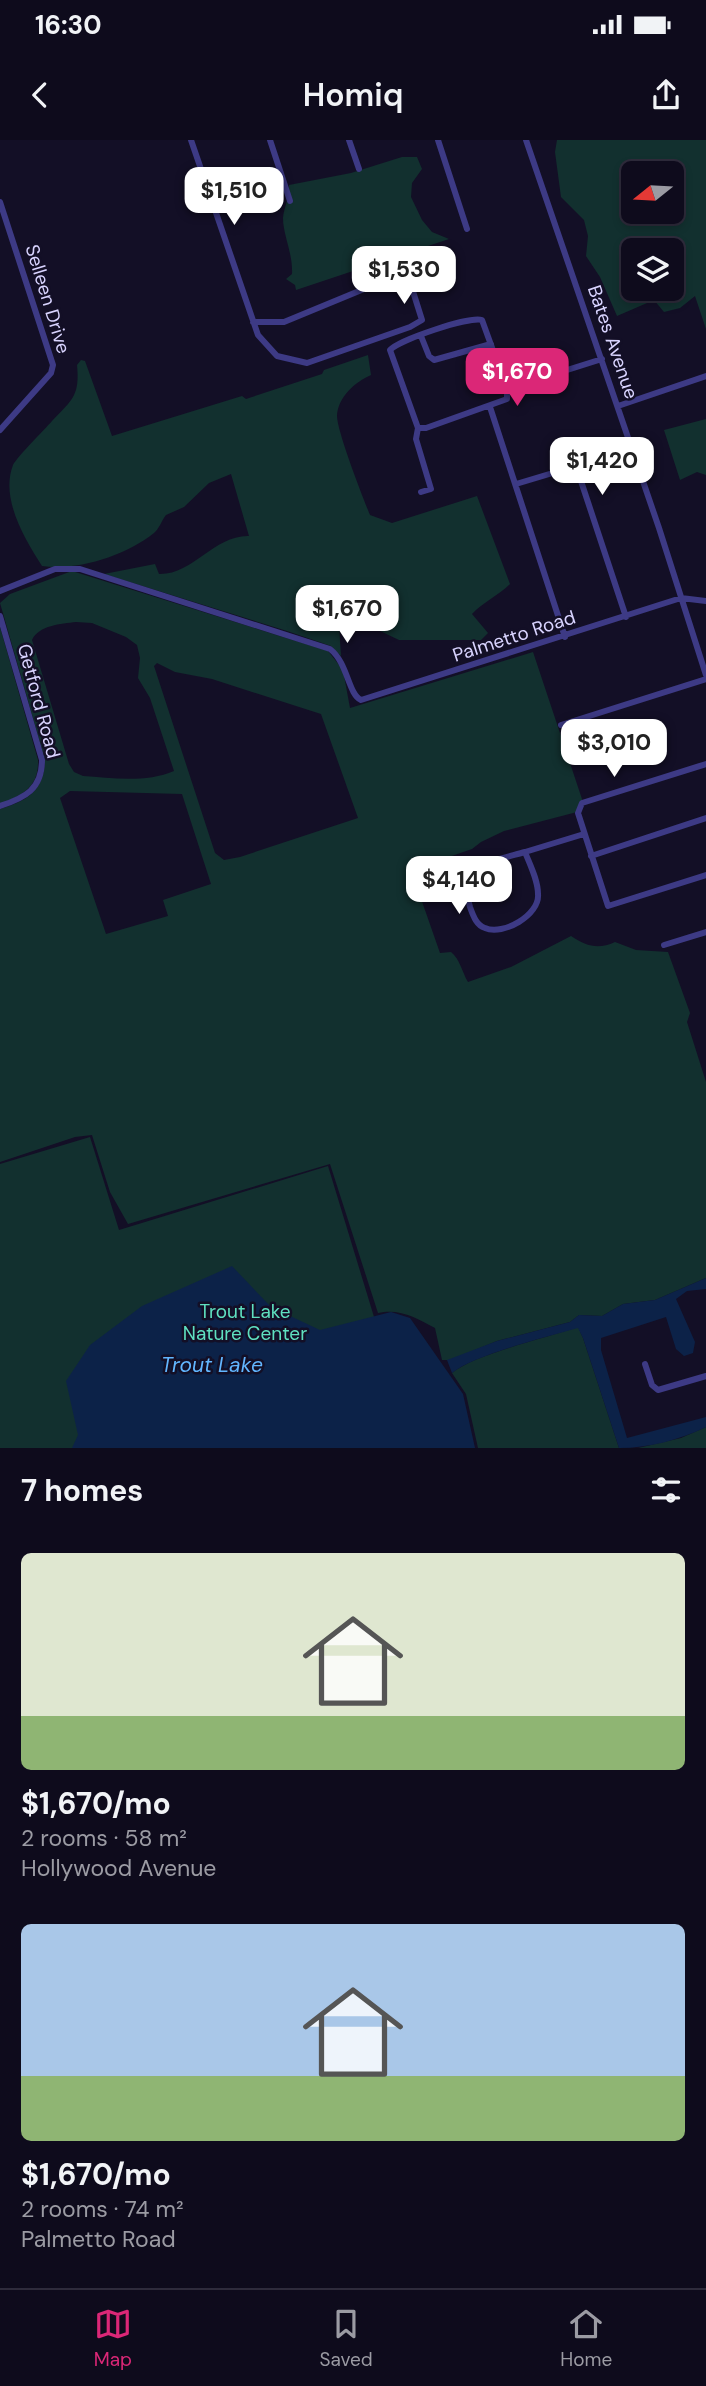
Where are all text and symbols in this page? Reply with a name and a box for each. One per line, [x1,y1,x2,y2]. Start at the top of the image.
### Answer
text: 16:30 [35,8,102,42]
text: Homiq [303,74,403,116]
icon: back [21,76,59,114]
icon: share [647,76,685,114]
north arrow [621,161,684,224]
map controls [621,161,684,301]
pin: $1,510 [177,168,291,227]
text: $1,510 [201,175,267,205]
button: layers [621,238,684,301]
street label: Selleen Drive [20,241,76,357]
pin: $1,530 [347,246,461,306]
text: $1,530 [368,254,440,284]
street label: Bates Avenue [582,282,644,402]
pin: $1,670 [460,348,574,408]
text: $1,670 [482,356,552,386]
pin: $1,420 [545,438,659,497]
text: $1,420 [566,445,638,475]
pin: $1,670 [290,586,404,645]
text: $1,670 [312,593,382,623]
street label: Palmetto Road [449,604,579,668]
street label: Getford Road [12,641,66,761]
pin: $3,010 [557,720,671,779]
text: $3,010 [577,727,651,757]
pin: $4,140 [402,856,516,916]
text: $4,140 [422,864,496,894]
park label: Trout Lake Nature Center [183,1299,307,1346]
water label: Trout Lake [161,1351,263,1379]
text: 7 homes [21,1471,143,1510]
icon: filters [647,1471,685,1509]
icon: home [290,1598,416,1724]
text: $1,670/mo [21,1784,171,1823]
text: 2 rooms · 58 m² [21,1823,187,1853]
text: Hollywood Avenue [21,1853,216,1883]
icon: home [290,1969,416,2095]
text: $1,670/mo [21,2155,171,2194]
text: 2 rooms · 74 m² [21,2194,184,2224]
text: Palmetto Road [21,2224,176,2254]
tab: Map [94,2305,132,2372]
tab: Saved [320,2305,373,2372]
tab: Home [560,2305,612,2372]

